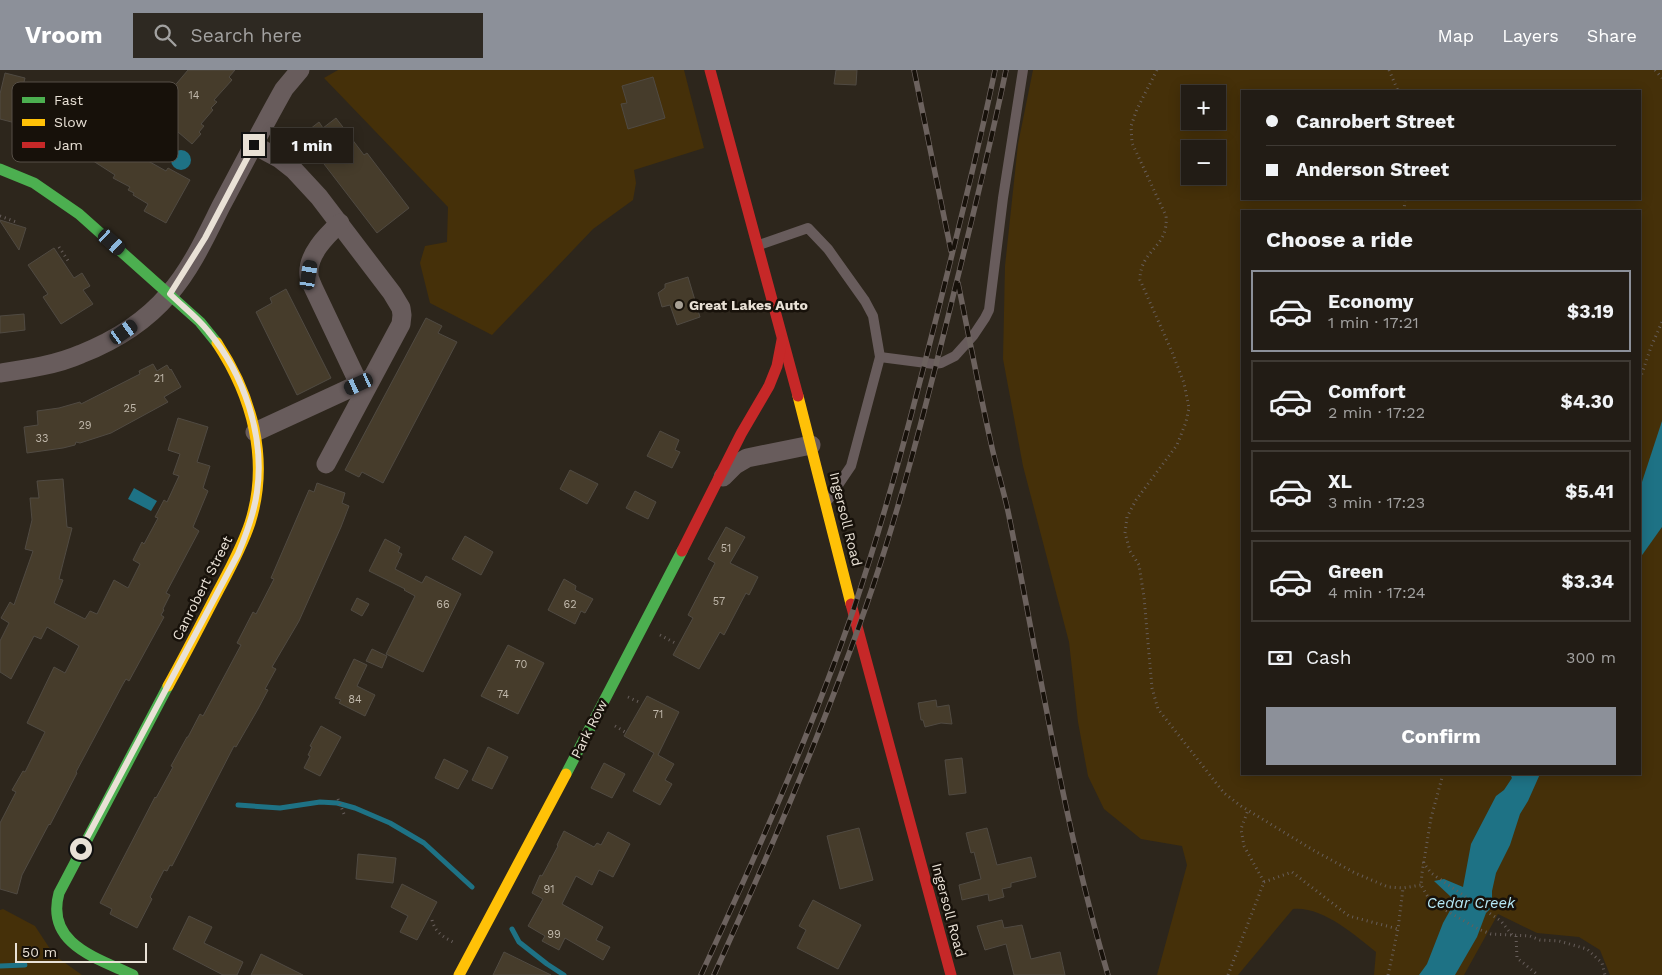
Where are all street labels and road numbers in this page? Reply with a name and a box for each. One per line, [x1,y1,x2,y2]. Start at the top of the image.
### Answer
street label: Ingersoll Road [827,470,865,568]
street label: Canrobert Street [169,533,235,643]
street label: Park Row [567,697,611,761]
street label: Ingersoll Road [929,861,969,959]

